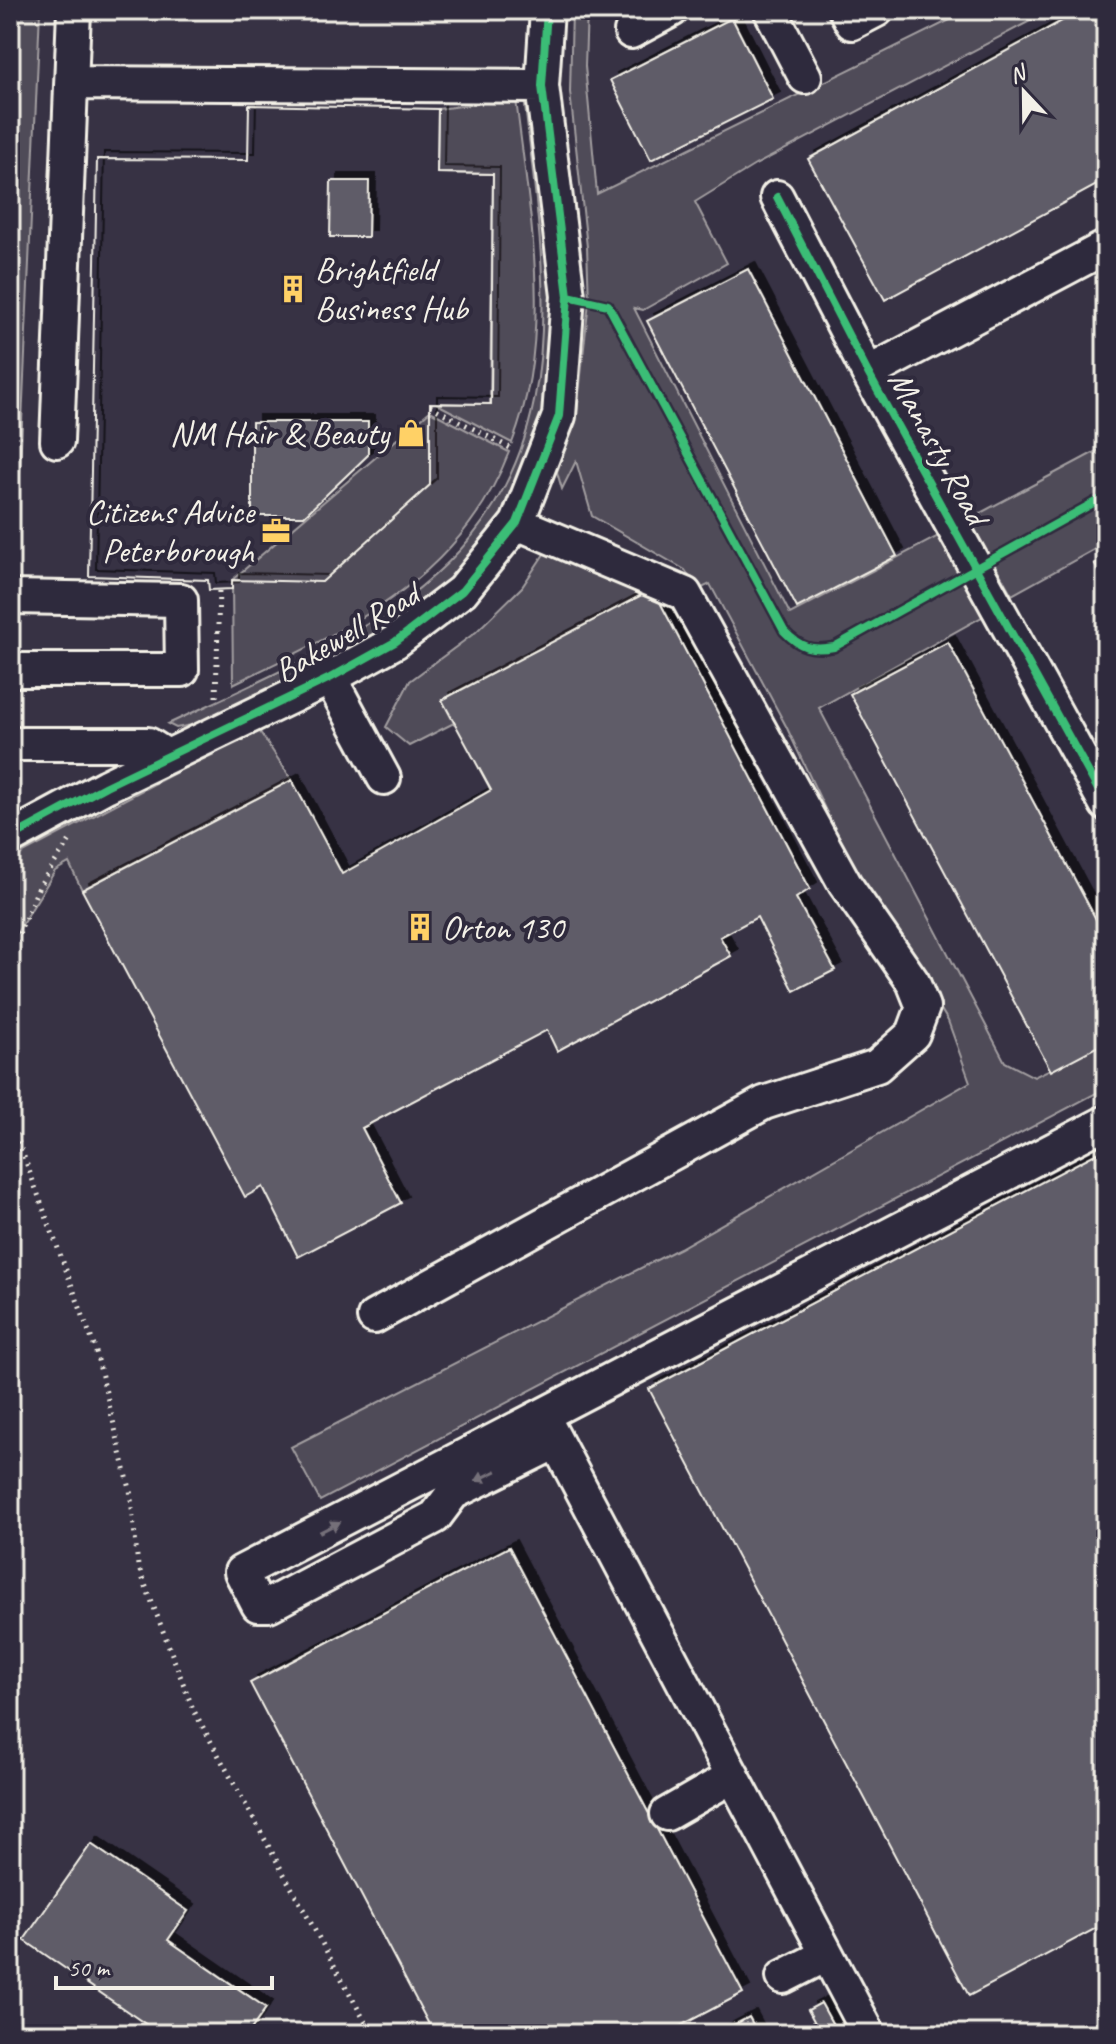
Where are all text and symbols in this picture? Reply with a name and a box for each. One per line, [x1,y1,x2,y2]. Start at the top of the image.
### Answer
north arrow [984,52,1064,132]
text: N [1005,58,1032,90]
place label: Brightfield Business Hub [315,248,470,330]
building icon: Brightfield Business Hub [278,274,308,304]
street label: Manasty Road [879,363,1001,537]
place label: NM Hair & Beauty [170,412,391,455]
shop icon: NM Hair & Beauty [396,418,426,448]
place label: Citizens Advice Peterborough [86,490,256,572]
office icon: Citizens Advice Peterborough [261,516,291,546]
street label: Bakewell Road [266,570,431,692]
place label: Orton 130 [442,906,566,949]
building icon: Orton 130 [405,912,435,942]
one-way arrow [475,1469,498,1483]
one-way arrow [318,1520,341,1533]
scale bar [56,1940,272,1990]
text: 50 m [68,1953,111,1983]

